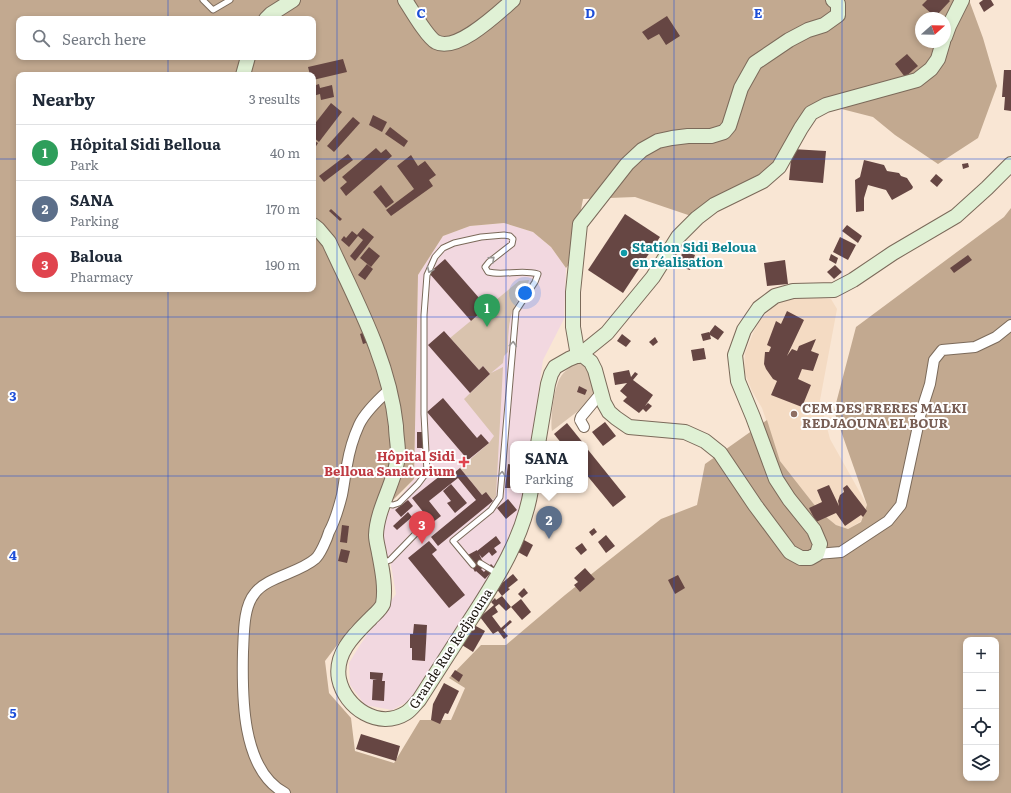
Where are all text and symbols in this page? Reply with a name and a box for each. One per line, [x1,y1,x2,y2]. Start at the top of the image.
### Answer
text: C [416,3,426,22]
text: D [585,3,595,22]
text: E [754,3,763,22]
north arrow [915,12,951,48]
search box [16,16,316,60]
icon: search [30,27,52,49]
text: Search here [62,27,146,50]
text: Nearby [32,86,95,111]
text: 3 results [249,89,300,108]
text: Hôpital Sidi Belloua [70,132,221,155]
text: 1 [42,143,48,162]
text: 40 m [270,143,300,162]
text: Park [70,155,99,174]
text: SANA [70,188,114,211]
text: 2 [42,199,48,218]
text: 170 m [266,199,300,218]
text: Parking [70,211,119,230]
place label: Station Sidi Beloua en réalisation [632,237,757,271]
text: Baloua [70,244,122,267]
marker: Station Sidi Beloua en réalisation [619,248,629,258]
text: 3 [41,255,49,274]
text: 190 m [265,255,300,274]
one-way arrow [487,257,495,264]
one-way arrow [426,266,434,273]
text: Pharmacy [70,267,133,286]
your location [515,283,535,303]
pin: 1 [474,294,500,327]
one-way arrow [508,341,517,347]
text: 3 [9,386,17,405]
place label: CEM DES FRERES MALKI REDJAOUNA EL BOUR [802,398,967,432]
marker: CEM DES FRERES MALKI REDJAOUNA EL BOUR [789,409,799,419]
popup [510,441,588,493]
place label: Hôpital Sidi Belloua Sanatorium [324,446,455,480]
text: SANA [525,446,568,469]
marker: Hôpital Sidi Belloua Sanatorium [458,456,470,468]
text: Parking [525,469,573,488]
one-way arrow [497,471,506,477]
pin: 2 [536,506,562,539]
pin: 3 [409,511,435,544]
text: 4 [9,545,17,564]
street label: Grande Rue Redjaouna [404,584,496,712]
map controls [963,637,999,781]
button: + [963,637,999,673]
button: − [963,673,999,709]
text: 5 [9,703,17,722]
button: locate [963,709,999,745]
button: layers [963,745,999,781]

